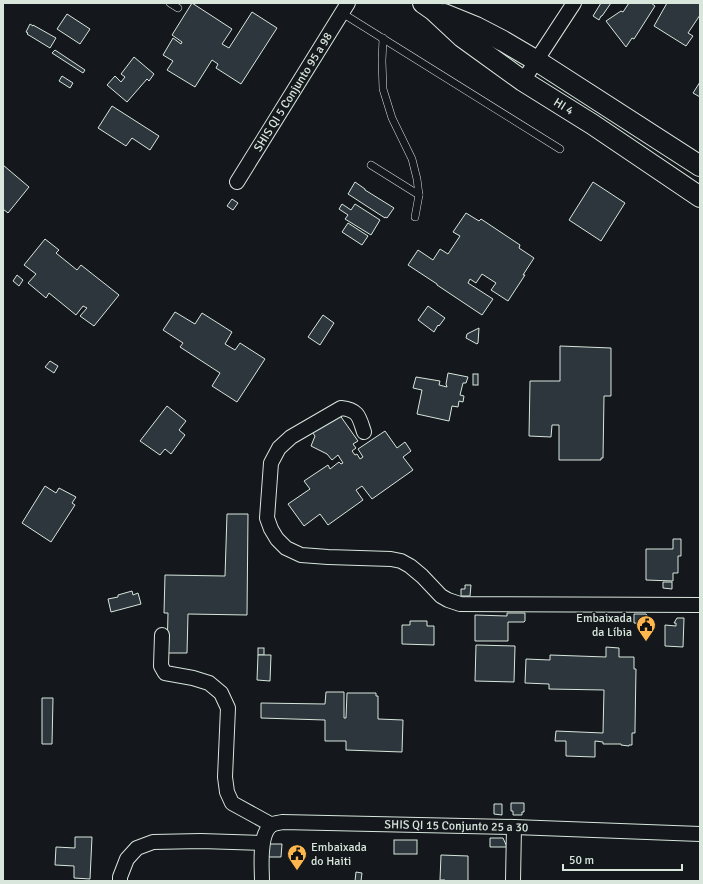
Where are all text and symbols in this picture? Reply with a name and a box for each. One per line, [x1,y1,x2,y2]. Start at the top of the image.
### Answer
street label: SHIS QI 5 Conjunto 95 a 98 [251,30,336,155]
street label: HI 4 [551,95,577,119]
place label: Embaixada da Líbia [576,611,632,640]
public building icon: Embaixada da Líbia [635,614,657,642]
street label: SHIS QI 15 Conjunto 25 a 30 [384,817,529,836]
place label: Embaixada do Haiti [311,840,367,869]
public building icon: Embaixada do Haiti [286,843,308,871]
scale bar [563,846,682,872]
text: 50 m [569,853,594,868]

